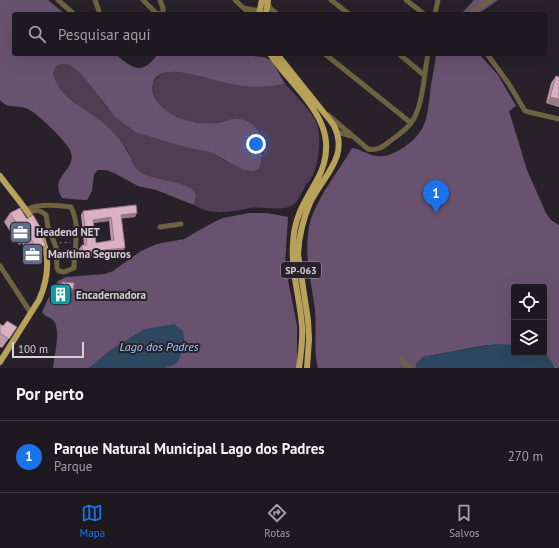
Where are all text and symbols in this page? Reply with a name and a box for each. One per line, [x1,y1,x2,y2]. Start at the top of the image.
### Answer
search box [12,12,547,56]
icon: search [26,23,48,45]
text: Pesquisar aqui [58,25,150,44]
your location [246,134,266,154]
pin: 1 [423,180,449,213]
office icon: Headend NET [8,219,34,245]
place label: Headend NET [36,225,100,239]
office icon: Marítima Seguros [20,241,46,267]
place label: Marítima Seguros [48,247,131,261]
road number: SP-063 [281,262,321,278]
building icon: Encadernadora [48,282,74,308]
map controls [511,284,547,356]
button: locate [511,284,547,320]
place label: Encadernadora [76,288,146,302]
button: layers [511,320,547,356]
water label: Lago dos Padres [119,339,199,354]
scale bar [12,340,84,359]
text: 100 m [18,342,48,356]
text: Por perto [16,383,84,405]
text: Parque Natural Municipal Lago dos Padres [54,439,325,458]
text: 1 [25,448,33,465]
text: 270 m [508,448,543,465]
text: Parque [54,458,92,475]
tab: Mapa [80,502,105,540]
tab: Rotas [264,502,290,540]
tab: Salvos [449,502,479,540]

